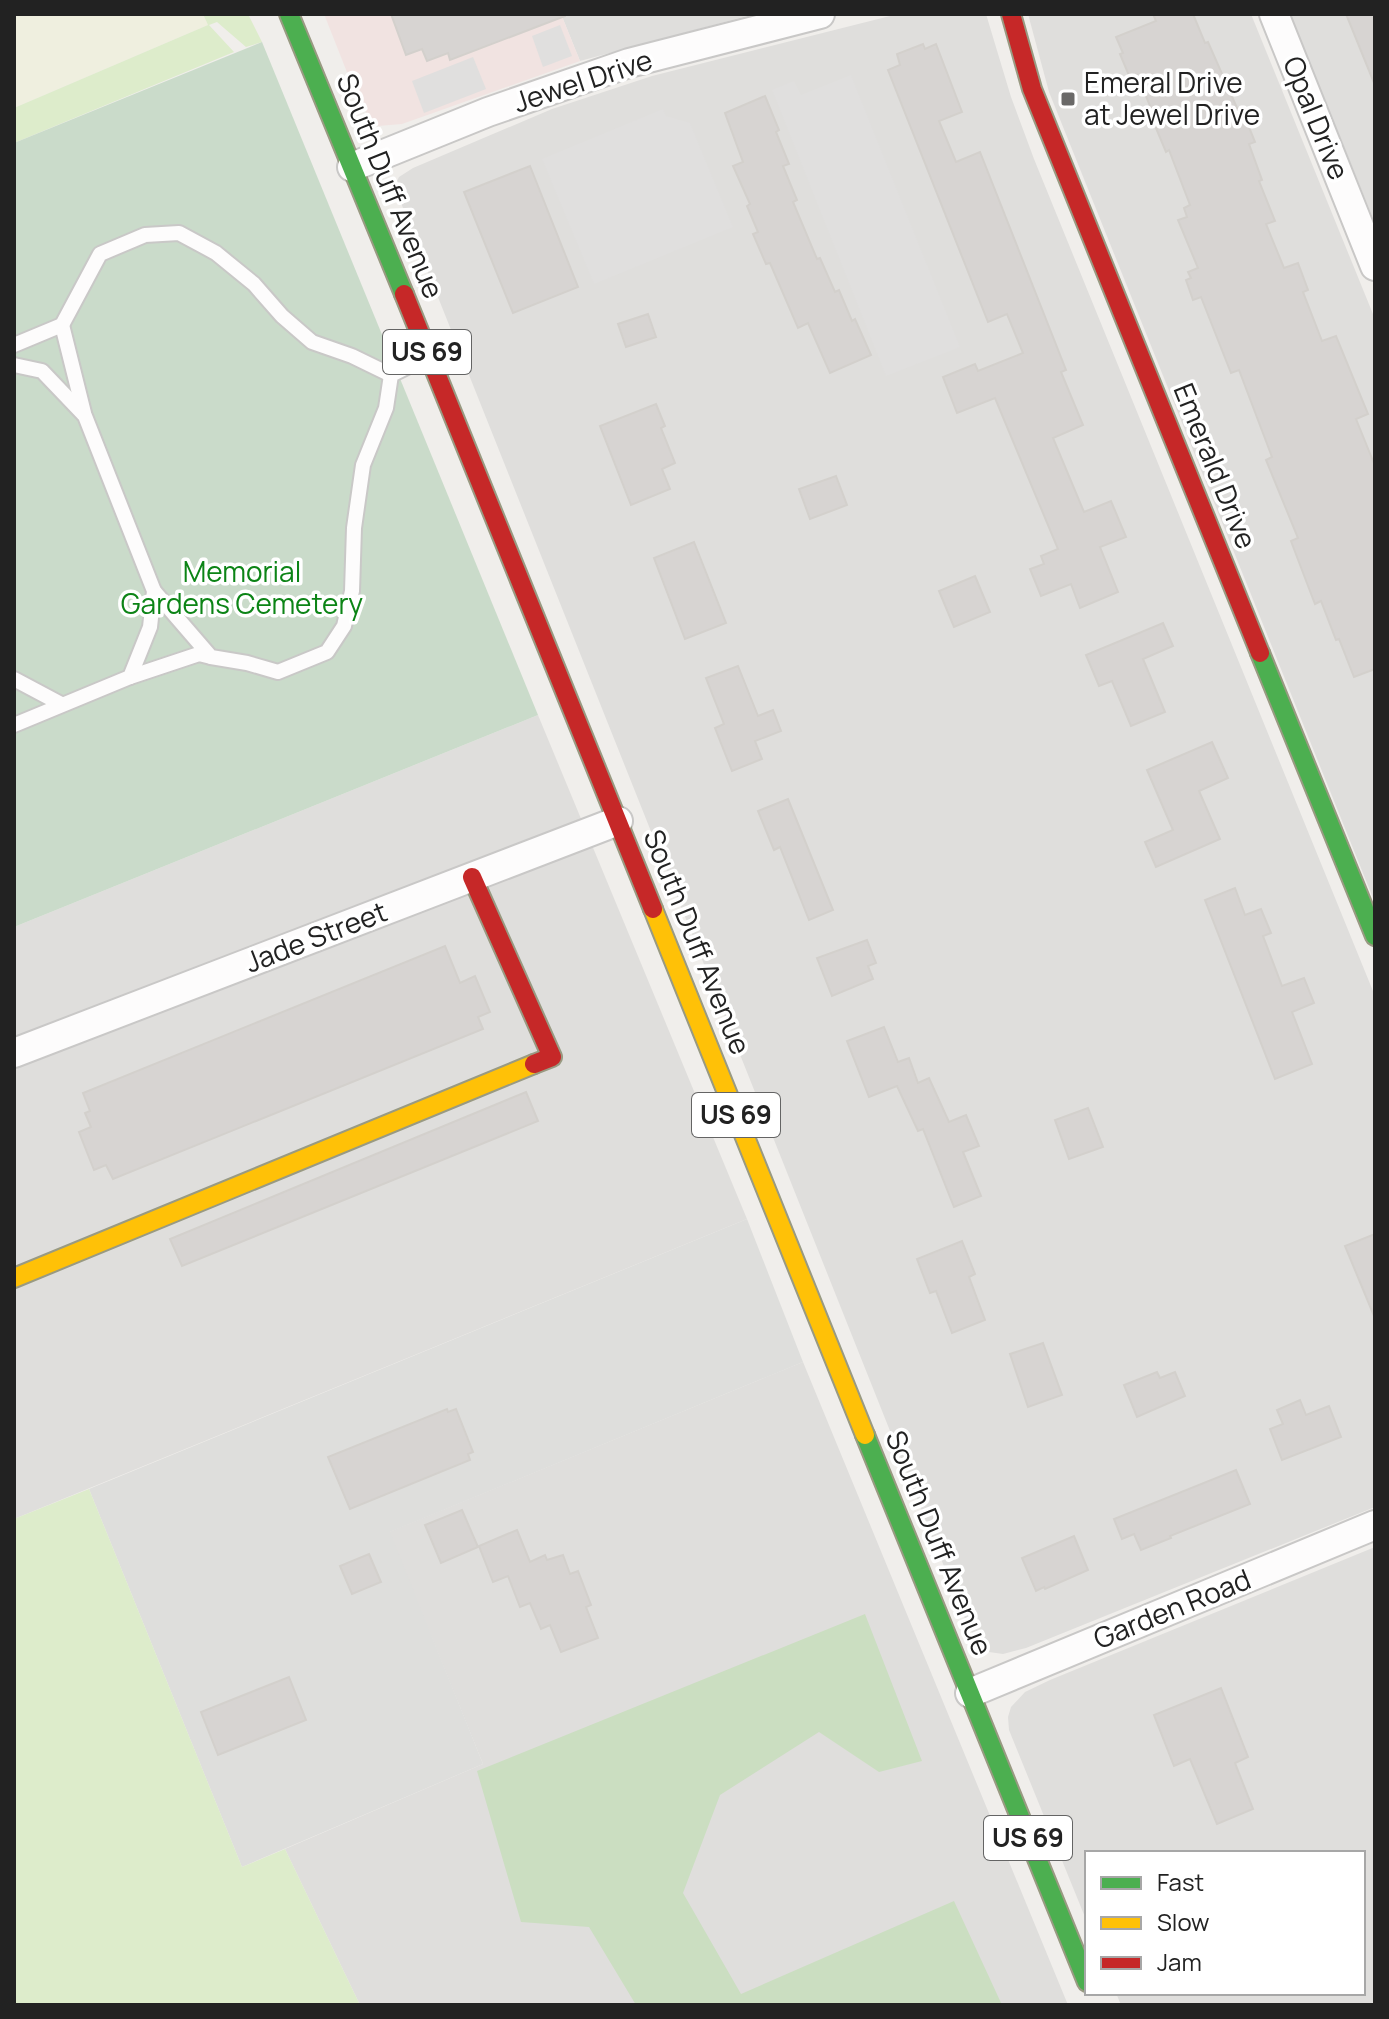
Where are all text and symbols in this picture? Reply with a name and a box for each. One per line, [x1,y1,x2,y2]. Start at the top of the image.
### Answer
street label: Jewel Drive [508,40,657,120]
street label: Opal Drive [1275,50,1359,185]
place label: Emeral Drive at Jewel Drive [1084,63,1260,133]
street label: South Duff Avenue [328,68,453,304]
marker: Emeral Drive at Jewel Drive [1059,90,1077,108]
road number: US 69 [383,330,471,374]
street label: Emerald Drive [1165,377,1266,554]
park label: Memorial Gardens Cemetery [121,552,363,622]
street label: South Duff Avenue [635,824,760,1060]
street label: Jade Street [239,892,392,981]
road number: US 69 [692,1093,780,1137]
street label: South Duff Avenue [877,1425,1002,1661]
street label: Garden Road [1087,1559,1256,1657]
road number: US 69 [984,1816,1072,1860]
legend [1085,1851,1365,1995]
text: Fast [1157,1865,1204,1898]
text: Slow [1157,1905,1210,1938]
text: Jam [1157,1945,1202,1978]

